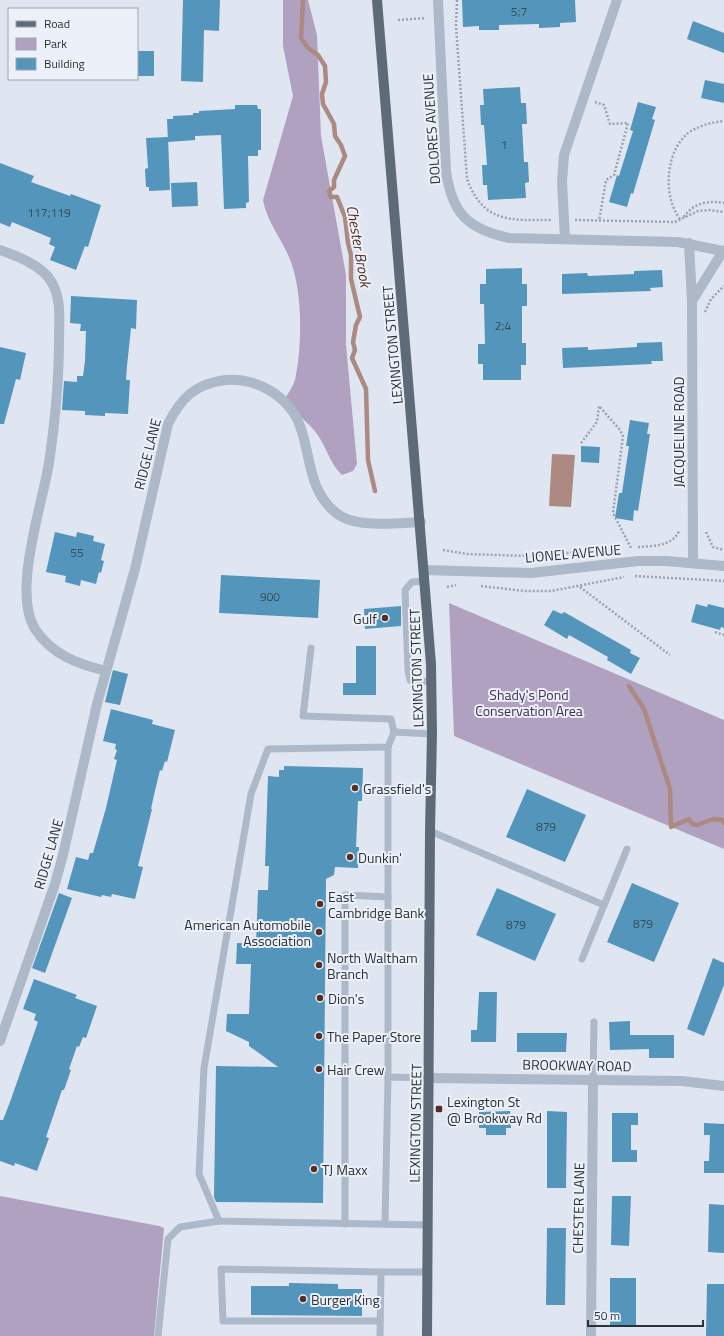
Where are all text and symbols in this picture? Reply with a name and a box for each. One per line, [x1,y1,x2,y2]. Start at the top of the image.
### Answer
house number: 5;7 [511,2,527,21]
legend [8,8,138,80]
text: Road [44,14,70,33]
text: Park [44,34,67,53]
text: Building [44,54,85,73]
street label: DOLORES AVENUE [417,73,445,185]
house number: 1 [501,135,507,154]
house number: 117;119 [27,203,71,222]
water label: Chester Brook [340,203,378,291]
street label: LEXINGTON STREET [376,284,408,405]
house number: 2;4 [495,316,511,335]
street label: JACQUELINE ROAD [668,376,689,488]
street label: RIDGE LANE [128,416,166,492]
street label: LIONEL AVENUE [524,538,622,568]
house number: 55 [70,543,84,562]
house number: 900 [260,587,280,606]
street label: LEXINGTON STREET [403,607,429,728]
place label: Gulf [353,608,377,629]
marker: Gulf [380,613,390,623]
park label: Shady's Pond Conservation Area [475,684,583,721]
place label: Grassfield's [363,778,431,799]
marker: Grassfield's [350,783,360,793]
street label: RIDGE LANE [28,816,68,892]
house number: 879 [536,817,556,836]
place label: Dunkin' [358,847,402,868]
marker: Dunkin' [345,852,355,862]
place label: East Cambridge Bank [328,886,425,923]
marker: East Cambridge Bank [315,899,325,909]
place label: American Automobile Association [184,914,311,951]
house number: 879 [633,914,653,933]
house number: 879 [506,915,526,934]
marker: American Automobile Association [314,927,324,937]
place label: North Waltham Branch [327,947,418,984]
marker: North Waltham Branch [314,960,324,970]
place label: Dion's [328,988,364,1009]
marker: Dion's [315,993,325,1003]
place label: The Paper Store [327,1026,421,1047]
marker: The Paper Store [314,1031,324,1041]
street label: BROOKWAY ROAD [522,1054,632,1076]
place label: Hair Crew [327,1059,385,1080]
street label: LEXINGTON STREET [403,1063,427,1183]
marker: Hair Crew [314,1064,324,1074]
place label: Lexington St @ Brookway Rd [447,1091,542,1128]
marker: Lexington St @ Brookway Rd [434,1104,444,1114]
place label: TJ Maxx [322,1159,368,1180]
street label: CHESTER LANE [567,1162,589,1254]
marker: TJ Maxx [309,1164,319,1174]
place label: Burger King [311,1289,380,1310]
marker: Burger King [298,1294,308,1304]
scale bar [588,1302,703,1328]
text: 50 m [594,1306,620,1325]

